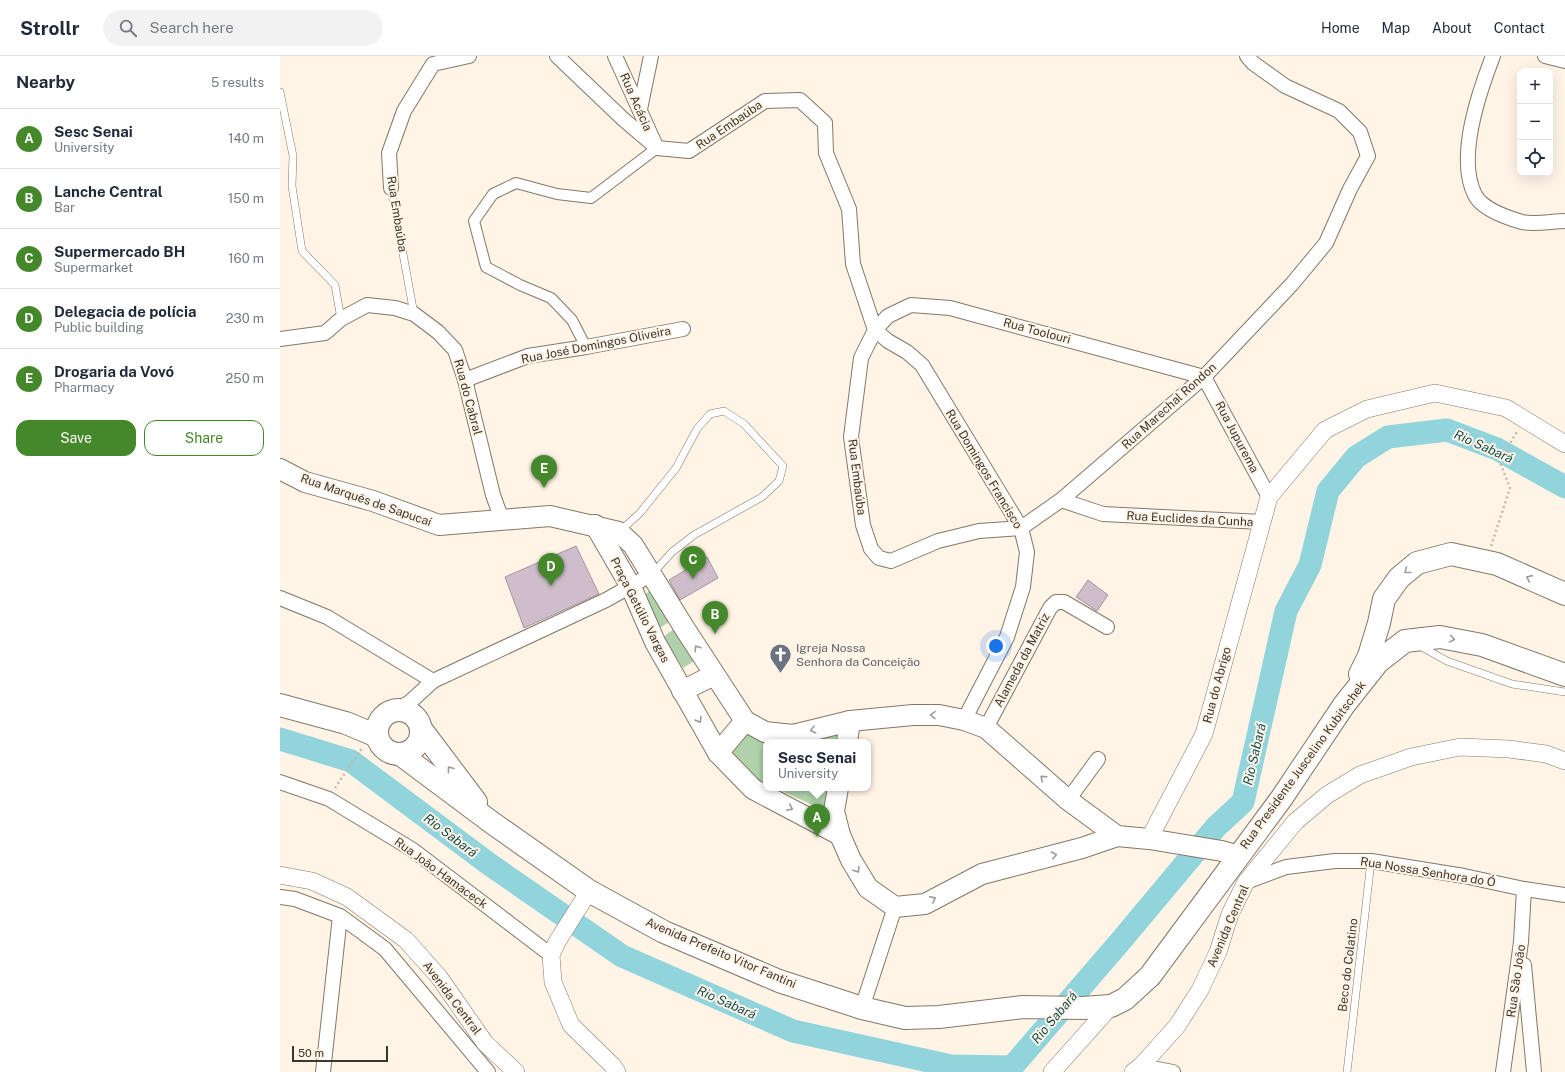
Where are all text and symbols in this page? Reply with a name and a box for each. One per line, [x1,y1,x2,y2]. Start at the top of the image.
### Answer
search box [103,10,383,46]
text: Strollr [20,17,79,39]
icon: search [117,17,139,39]
text: Search here [149,19,234,36]
text: Home [1321,20,1360,36]
text: Map [1382,20,1410,36]
text: About [1432,20,1472,36]
text: Contact [1494,20,1545,36]
map controls [1517,68,1553,176]
button: + [1517,68,1553,104]
street label: Rua Acácia [617,71,655,133]
text: Nearby [16,72,75,92]
text: 5 results [211,75,264,90]
street label: Rua Embaúba [693,98,765,152]
button: − [1517,104,1553,140]
text: Sesc Senai [54,123,133,140]
text: A [24,131,34,146]
text: 140 m [228,131,264,146]
text: University [54,140,114,155]
button: locate [1517,140,1553,176]
street label: Rua Embaúba [384,175,410,253]
text: Lanche Central [54,183,163,200]
text: B [25,191,33,206]
text: 150 m [228,191,264,206]
text: Bar [54,200,75,215]
text: Supermercado BH [54,243,185,260]
text: C [24,251,34,266]
text: 160 m [228,251,264,266]
text: Supermarket [54,260,133,275]
text: Delegacia de polícia [54,303,196,320]
text: D [24,311,34,326]
text: 230 m [226,311,264,326]
street label: Rua Toolouri [1002,315,1072,347]
text: Public building [54,320,144,335]
street label: Rua José Domingos Oliveira [520,324,672,366]
street label: Rua do Cabral [451,358,485,437]
street label: Rua Marechal Rondon [1119,360,1219,452]
text: Drogaria da Vovó [54,363,174,380]
text: E [25,371,33,386]
text: 250 m [226,371,264,386]
text: Pharmacy [54,380,114,395]
street label: Rua Jupurema [1212,399,1262,475]
street label: Rua Domingos Francisco [943,407,1025,531]
button: Save [16,420,136,456]
button: Share [144,420,264,456]
water label: Rio Sabará [1452,427,1516,466]
street label: Rua Embaúba [845,438,869,516]
pin: E [531,455,557,488]
street label: Rua Marquês de Sapucaí [299,471,434,529]
street label: Rua Euclides da Cunha [1126,509,1254,529]
pin: C [680,546,706,579]
pin: D [538,553,564,586]
street label: Praça Getúlio Vargas [607,555,673,665]
one-way arrow [1405,566,1412,573]
one-way arrow [1526,575,1533,583]
pin: B [702,601,728,634]
street label: Alameda da Matriz [991,610,1053,709]
one-way arrow [1449,634,1456,643]
your location [986,636,1006,656]
place label: Igreja Nossa Senhora da Conceição [796,641,920,669]
church icon: Igreja Nossa Senhora da Conceição [767,642,793,675]
one-way arrow [694,645,702,652]
street label: Rua do Abrigo [1200,645,1234,725]
street label: Rua Presidente Juscelino Kubitschek [1237,678,1369,852]
one-way arrow [930,711,936,719]
one-way arrow [695,716,702,723]
water label: Rio Sabará [1240,722,1269,787]
one-way arrow [809,726,816,734]
popup [763,739,871,791]
text: Sesc Senai [778,749,856,766]
one-way arrow [448,766,455,773]
text: University [778,766,838,781]
one-way arrow [1040,776,1047,783]
one-way arrow [786,803,794,811]
pin: A [804,804,830,837]
water label: Rio Sabará [421,810,480,860]
street label: Rua João Hamaceck [392,835,490,912]
one-way arrow [1051,851,1058,860]
street label: Rua Nossa Senhora do Ó [1359,854,1497,890]
one-way arrow [852,866,859,873]
street label: Avenida Central [1204,882,1252,969]
one-way arrow [929,896,936,904]
street label: Avenida Prefeito Vitor Fantini [644,915,798,991]
street label: Beco do Colatino [1335,917,1361,1013]
street label: Rua São João [1504,943,1528,1018]
street label: Avenida Central [420,959,484,1038]
water label: Rio Sabará [695,983,759,1022]
water label: Rio Sabará [1028,988,1080,1046]
scale bar [292,1044,388,1063]
text: 50 m [298,1047,324,1059]

